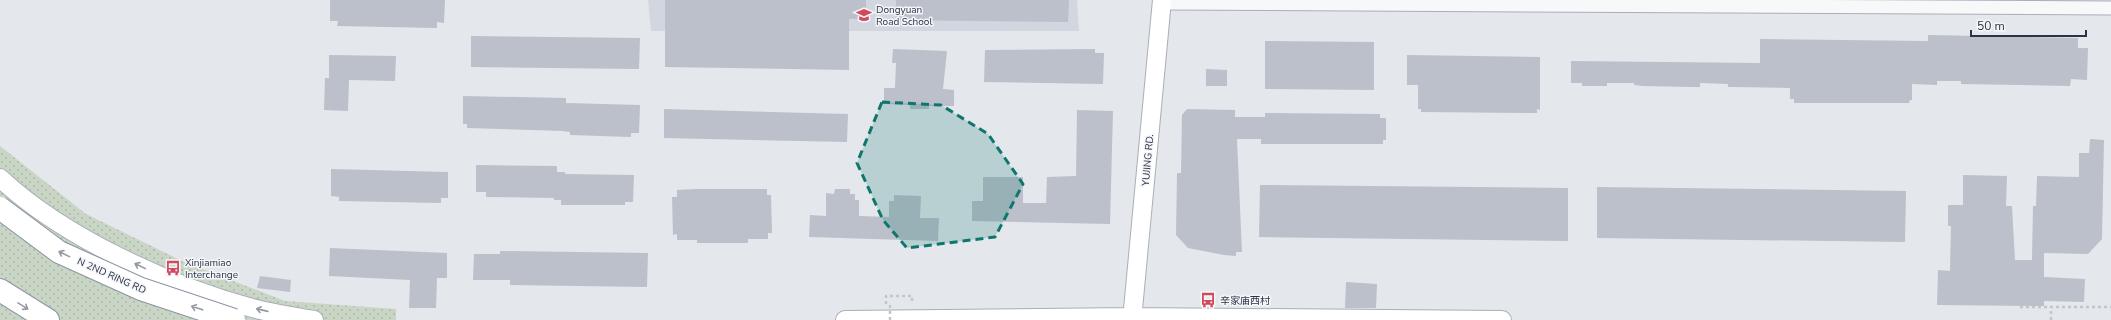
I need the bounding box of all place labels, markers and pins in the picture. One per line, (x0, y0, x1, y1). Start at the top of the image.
place label: Dongyuan Road School (876, 3, 932, 29)
school or university icon: Dongyuan Road School (855, 6, 873, 24)
place label: Xinjiamiao Interchange (185, 256, 238, 282)
bus stop icon: Xinjiamiao Interchange (164, 259, 182, 277)
bus stop icon: 辛家庙西村 (1199, 291, 1217, 309)
place label: 辛家庙西村 (1220, 294, 1270, 308)

